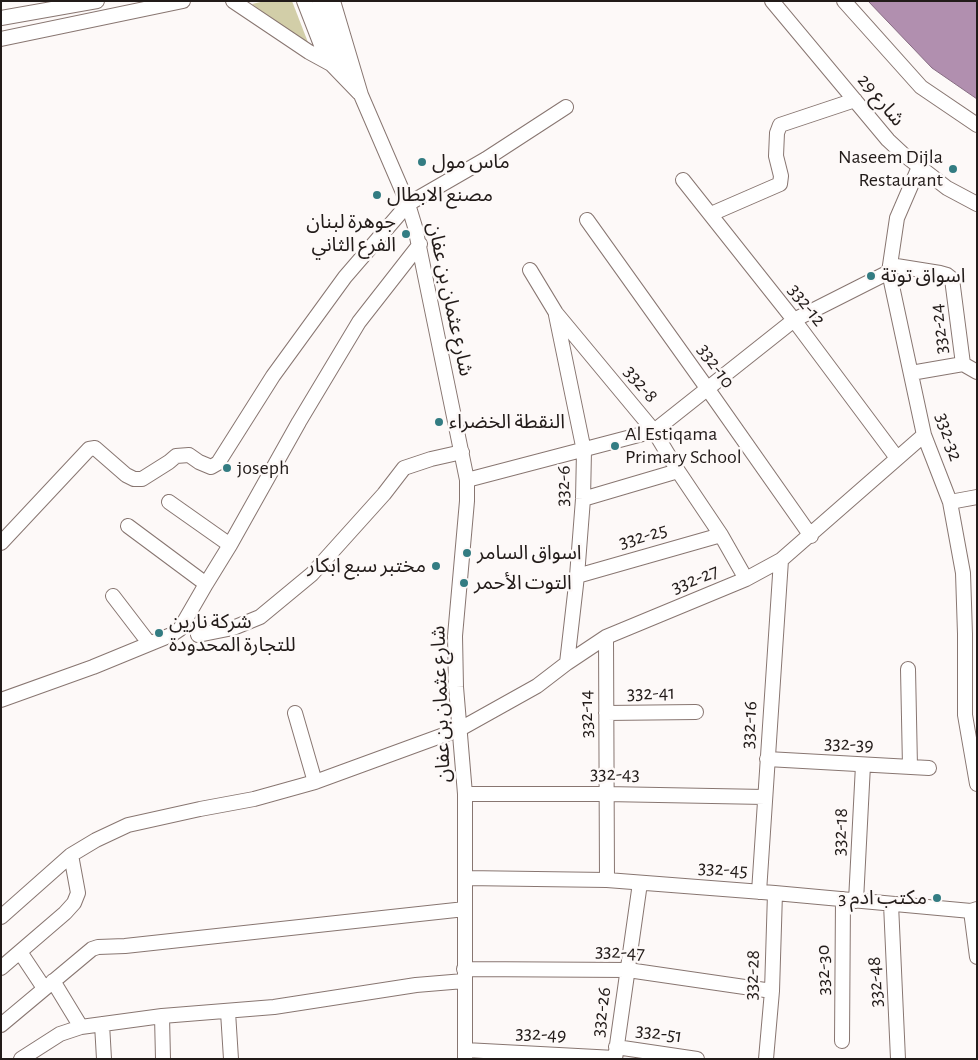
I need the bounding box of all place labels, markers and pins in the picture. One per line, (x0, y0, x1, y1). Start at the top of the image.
place label: Naseem Dijla Restaurant (838, 145, 943, 192)
place label: ماس مول (432, 150, 510, 174)
marker: ماس مول (416, 156, 428, 168)
marker: Naseem Dijla Restaurant (947, 163, 959, 175)
place label: مصنع الابطال (387, 183, 493, 207)
marker: مصنع الابطال (371, 189, 383, 201)
place label: جوهرة لبنان الفرع الثاني (306, 210, 396, 257)
marker: جوهرة لبنان الفرع الثاني (400, 228, 412, 240)
place label: اسواق توتة (881, 264, 966, 288)
marker: اسواق توتة (865, 270, 877, 282)
place label: النقطة الخضراء (449, 410, 565, 434)
marker: النقطة الخضراء (433, 416, 445, 428)
place label: Al Estiqama Primary School (625, 422, 742, 469)
marker: Al Estiqama Primary School (609, 440, 621, 452)
place label: joseph (237, 456, 289, 480)
marker: joseph (221, 462, 233, 474)
place label: اسواق السامر (477, 541, 582, 565)
marker: اسواق السامر (461, 547, 473, 559)
place label: مختبر سبع ابكار (307, 554, 426, 578)
marker: مختبر سبع ابكار (430, 560, 442, 572)
place label: التوت الأحمر (474, 571, 572, 595)
marker: التوت الأحمر (458, 577, 470, 589)
place label: شركة نارين للتجارة المحدودة (169, 610, 296, 657)
marker: شركة نارين للتجارة المحدودة (153, 627, 165, 639)
place label: مكتب ادم 3 (838, 886, 927, 910)
marker: مكتب ادم 3 (931, 892, 943, 904)

